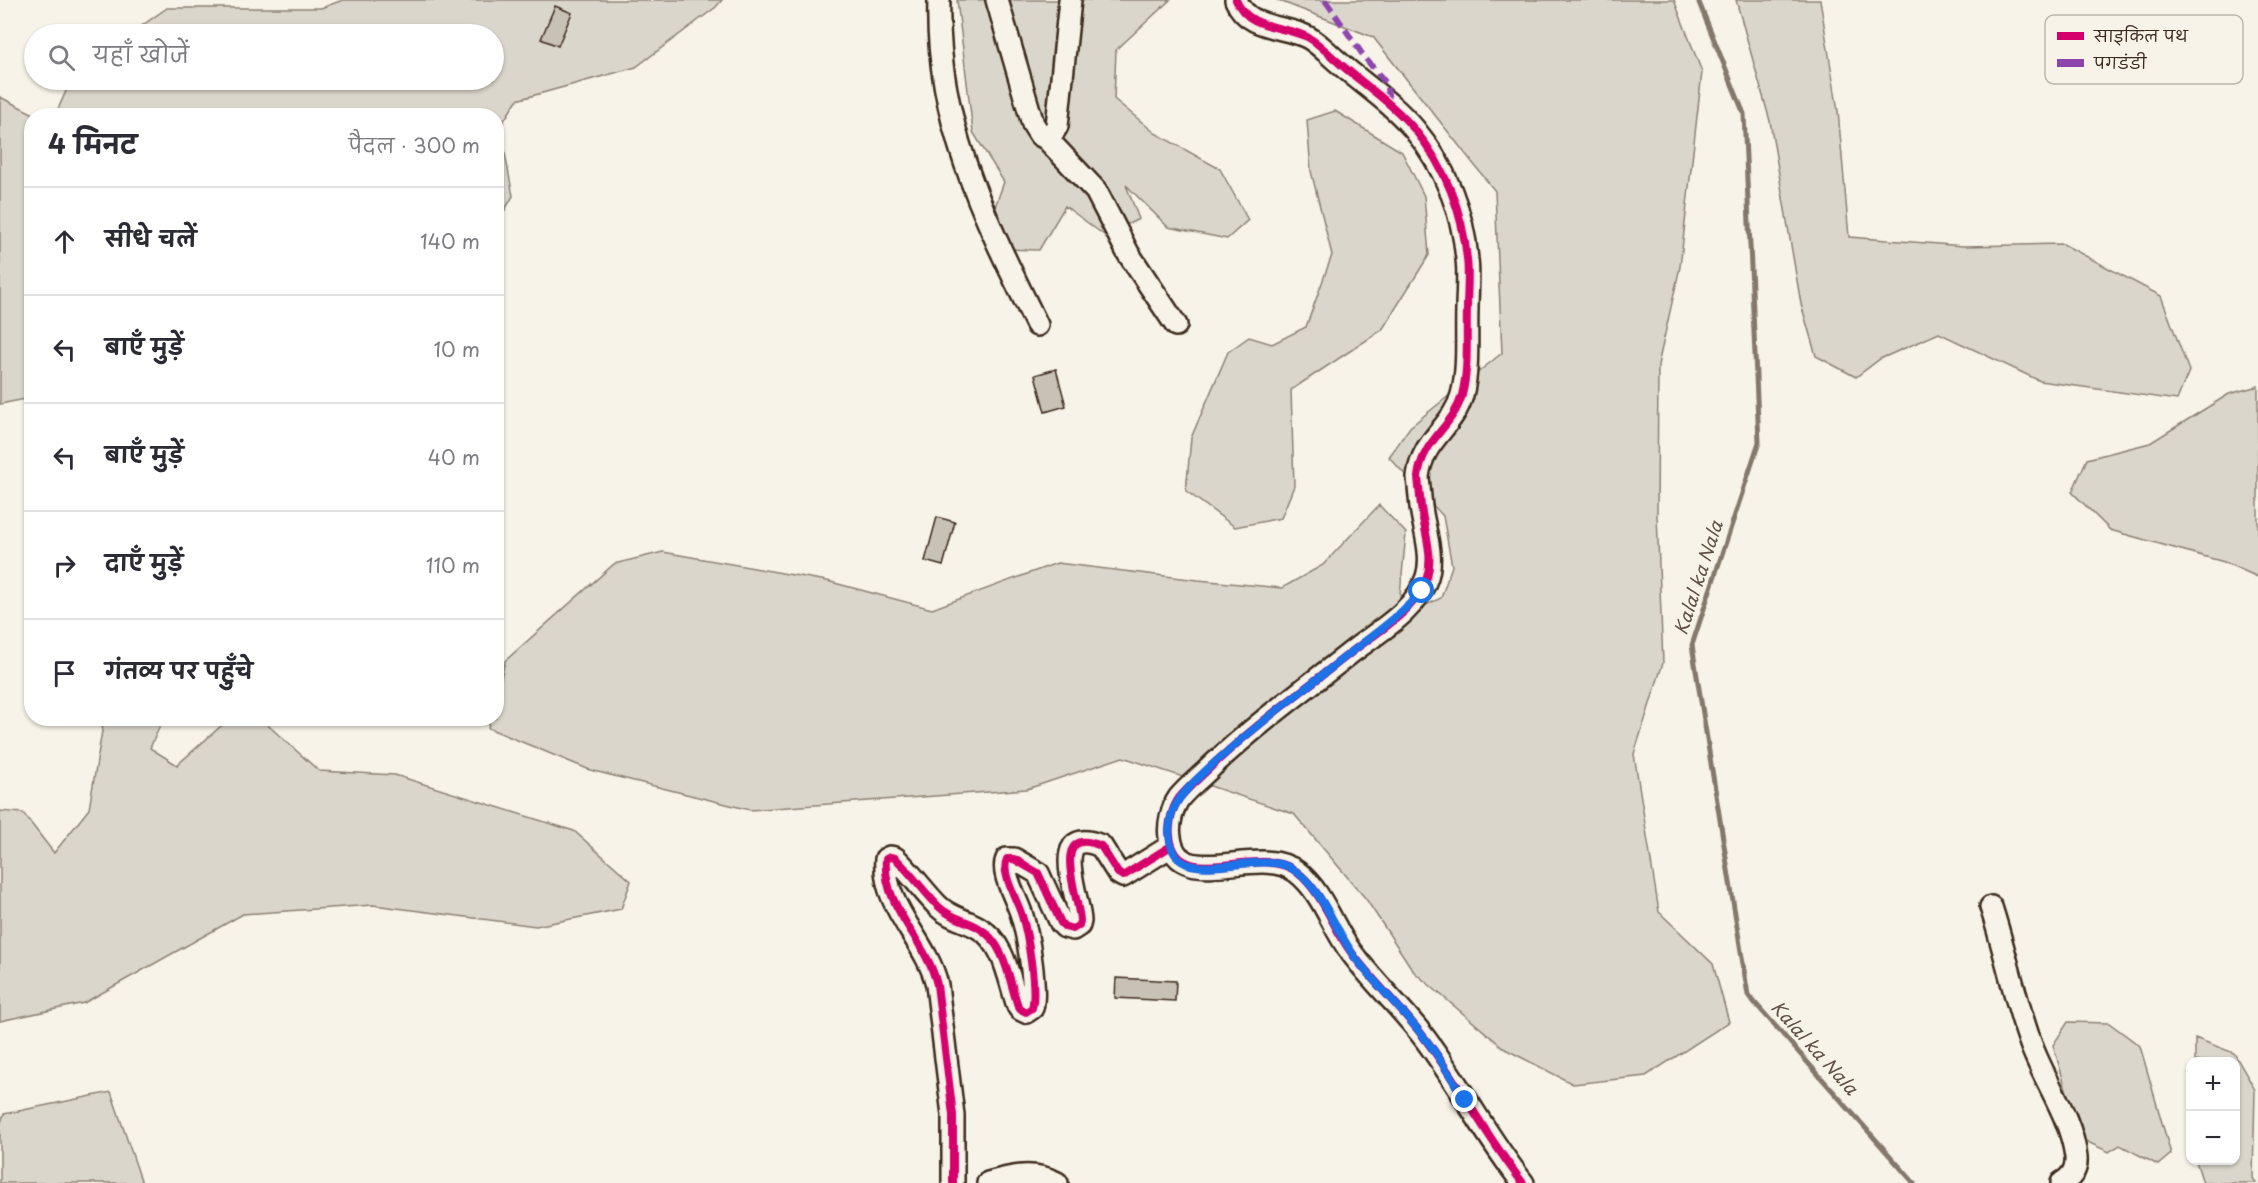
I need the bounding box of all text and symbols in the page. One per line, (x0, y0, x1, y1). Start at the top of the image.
legend (2045, 15, 2243, 84)
text: साइकिल पथ (2093, 23, 2189, 47)
search box (24, 24, 504, 90)
text: यहाँ खोजें (93, 37, 189, 70)
icon: search (45, 41, 78, 74)
text: पगडंडी (2093, 50, 2148, 74)
text: 4 मिनट (48, 124, 137, 163)
text: पैदल · 300 m (348, 130, 480, 160)
text: सीधे चलें (105, 221, 197, 254)
icon: ahead (48, 225, 81, 258)
text: 140 m (420, 226, 480, 256)
text: बाएँ मुड़ें (105, 329, 184, 362)
icon: left (48, 333, 81, 366)
text: 10 m (433, 334, 480, 364)
text: बाएँ मुड़ें (105, 437, 184, 470)
icon: left (48, 441, 81, 474)
text: 40 m (428, 442, 480, 472)
water label: Kalal ka Nala (1666, 516, 1729, 638)
text: दाएँ मुड़ें (105, 545, 183, 578)
icon: right (48, 549, 81, 582)
text: 110 m (426, 550, 480, 580)
route start (1408, 577, 1434, 603)
text: गंतव्य पर पहुँचे (105, 653, 253, 686)
icon: arrive (48, 657, 81, 690)
water label: Kalal ka Nala (1765, 994, 1865, 1101)
map controls (2186, 1057, 2240, 1165)
button: + (2186, 1057, 2240, 1111)
route end (1451, 1086, 1477, 1112)
button: − (2186, 1111, 2240, 1165)

